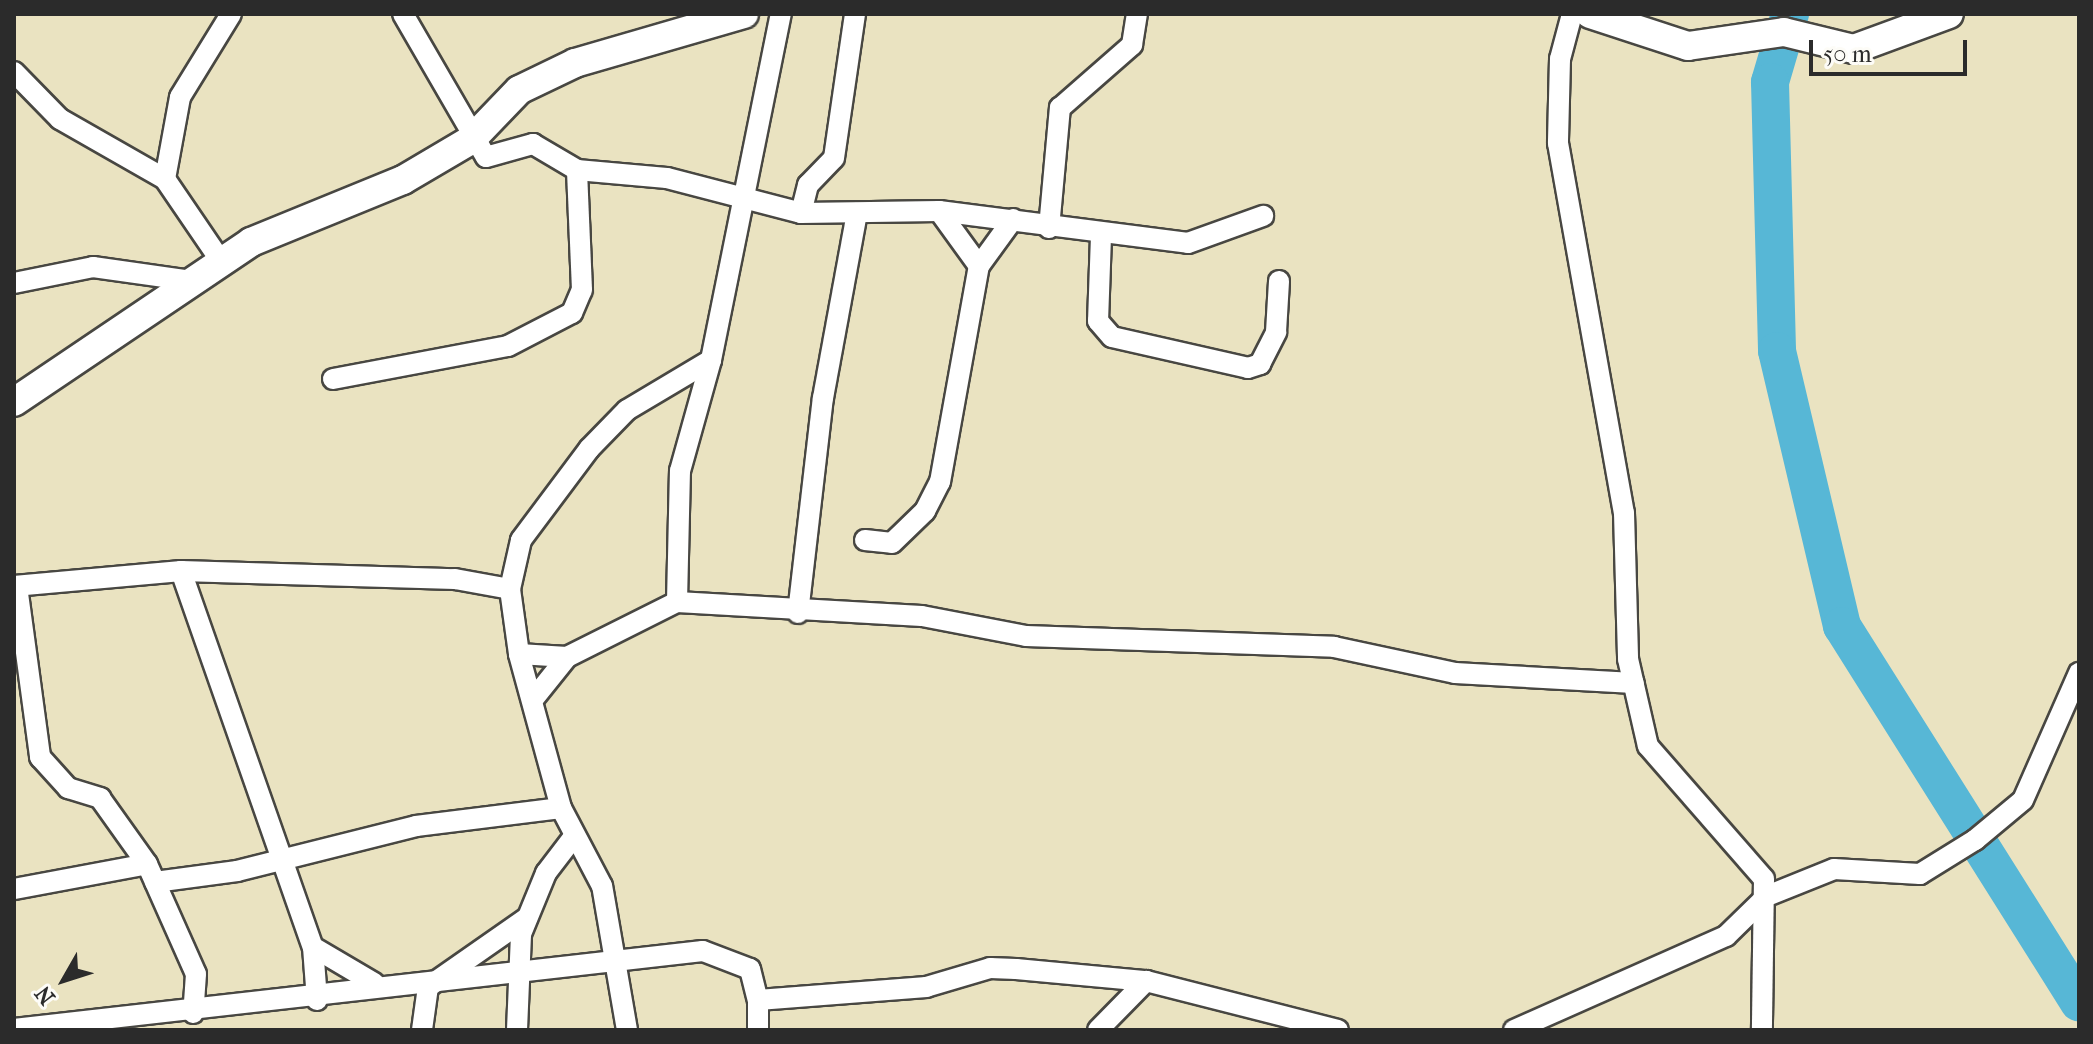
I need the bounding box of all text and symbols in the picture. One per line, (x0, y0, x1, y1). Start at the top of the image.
scale bar (1813, 24, 1971, 74)
text: 50 m (1823, 40, 1872, 68)
north arrow (24, 940, 104, 1020)
text: N (30, 980, 61, 1010)

